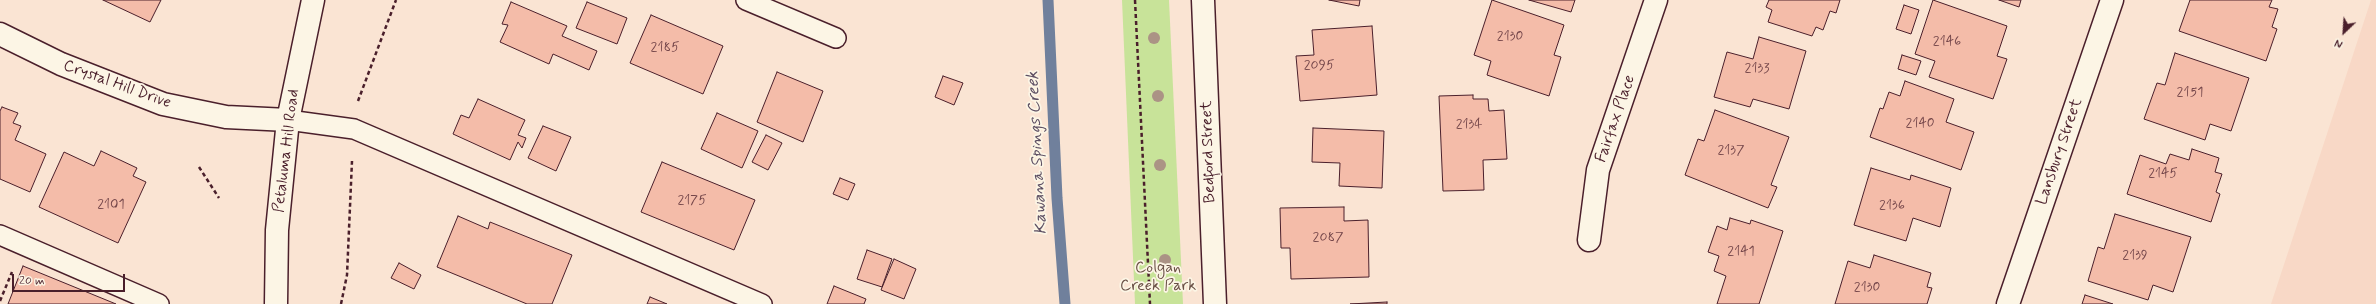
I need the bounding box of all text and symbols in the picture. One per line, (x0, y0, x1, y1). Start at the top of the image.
north arrow (2324, 12, 2364, 52)
house number: 2130 (1497, 29, 1523, 45)
house number: 2146 (1933, 34, 1961, 50)
text: N (2333, 35, 2345, 51)
house number: 2185 (651, 40, 679, 56)
street label: Crystal Hill Drive (60, 57, 174, 113)
house number: 2095 (1304, 58, 1334, 74)
house number: 2133 (1745, 61, 1769, 77)
water label: Kawana Spings Creek (1024, 71, 1052, 235)
street label: Fairfax Place (1592, 73, 1640, 165)
house number: 2151 (2177, 85, 2203, 101)
street label: Petaluma Hill Road (270, 88, 304, 214)
street label: Lansbury Street (2033, 96, 2087, 208)
street label: Bedford Street (1198, 100, 1220, 204)
house number: 2140 (1906, 116, 1934, 132)
house number: 2134 (1456, 117, 1482, 133)
house number: 2137 (1717, 143, 1745, 159)
house number: 2145 (2148, 166, 2178, 182)
house number: 2175 (677, 193, 707, 209)
house number: 2101 (97, 197, 125, 213)
house number: 2136 (1879, 198, 1905, 214)
house number: 2087 (1313, 230, 1343, 246)
house number: 2141 (1727, 244, 1755, 260)
house number: 2139 (2122, 248, 2148, 264)
park label: Colgan Creek Park (1120, 259, 1196, 297)
scale bar (14, 266, 127, 292)
text: 20 m (19, 273, 45, 289)
house number: 2130 (1854, 280, 1880, 296)

